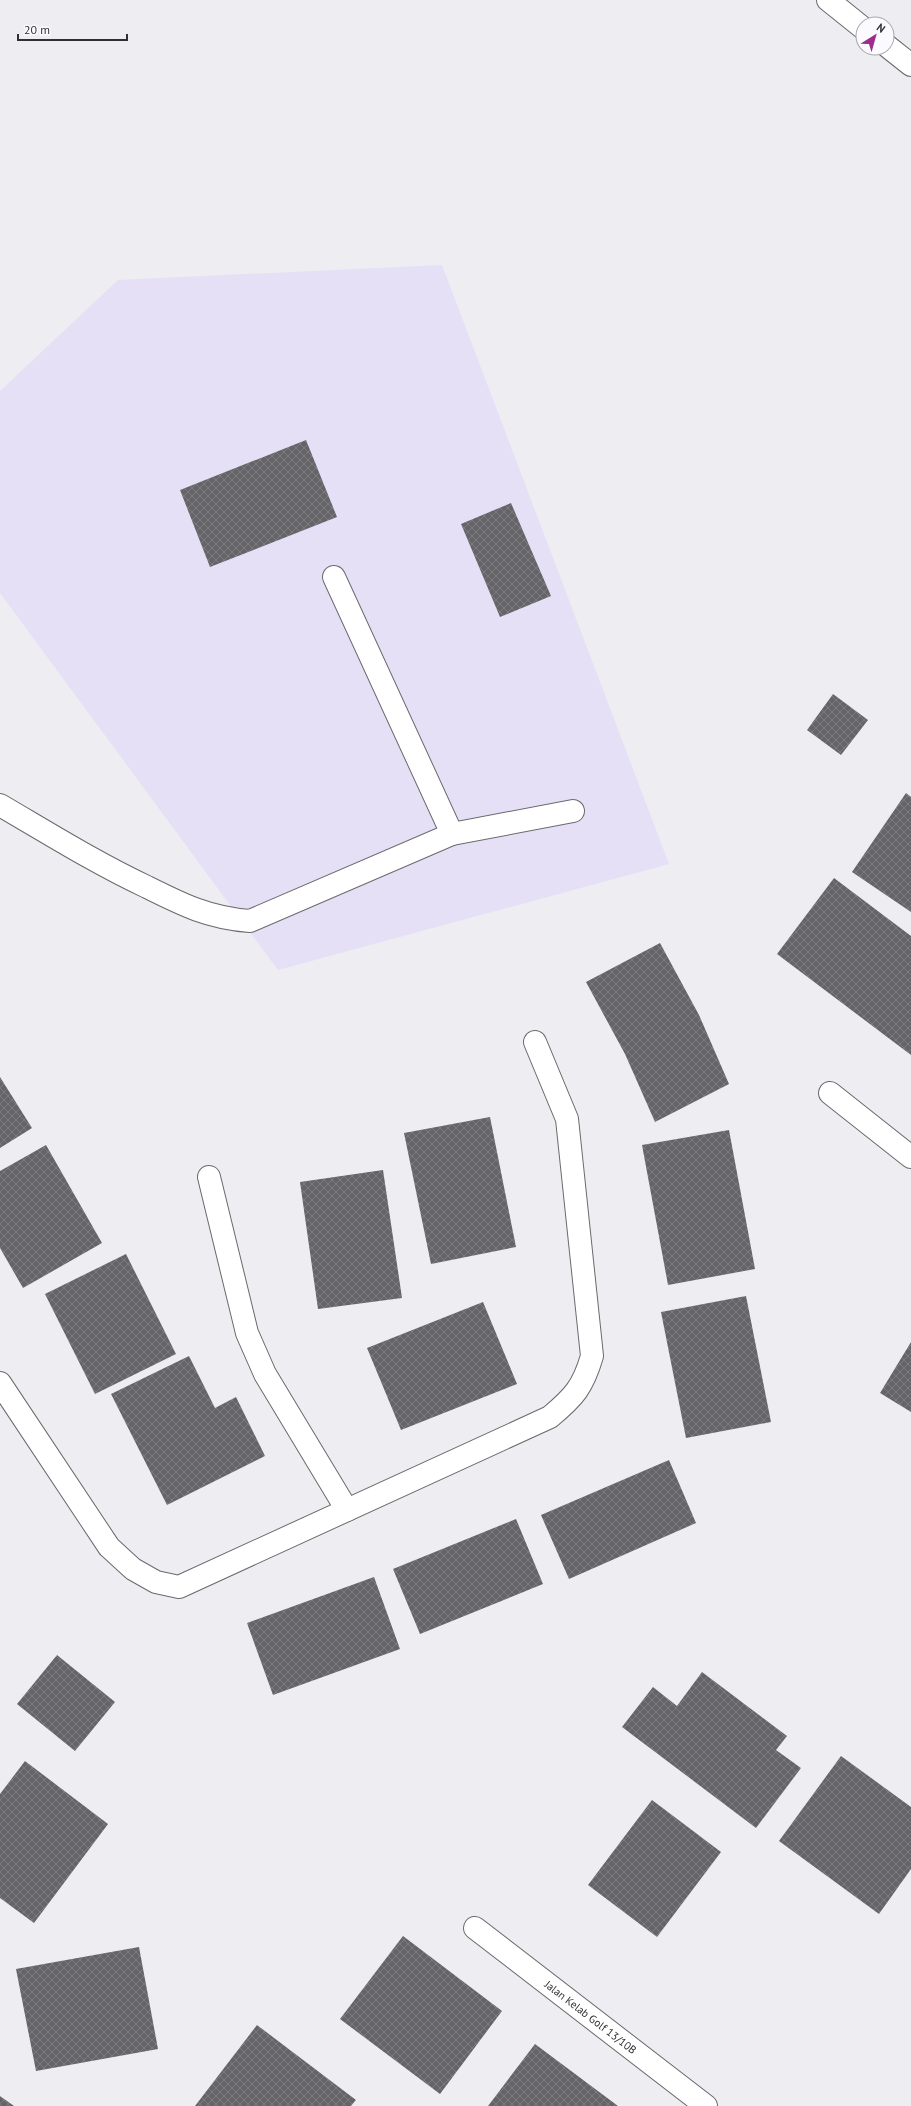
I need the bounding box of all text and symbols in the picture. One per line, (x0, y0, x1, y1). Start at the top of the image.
scale bar (18, 16, 127, 42)
north arrow (855, 16, 895, 56)
text: N (874, 20, 888, 36)
text: 20 m (24, 22, 50, 37)
street label: Jalan Kelab Golf 13/10B (541, 1977, 639, 2057)

